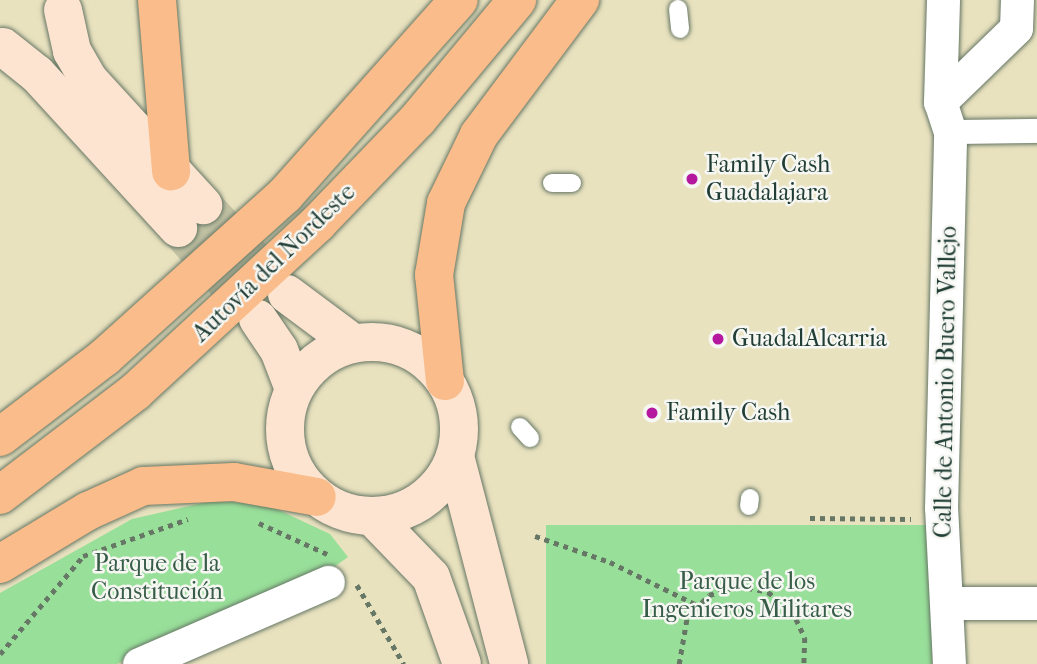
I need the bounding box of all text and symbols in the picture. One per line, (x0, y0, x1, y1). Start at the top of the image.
place label: Family Cash Guadalajara (706, 151, 830, 207)
marker: Family Cash Guadalajara (684, 171, 700, 187)
street label: Autovía del Nordeste (187, 178, 361, 348)
street label: Calle de Antonio Buero Vallejo (929, 226, 963, 538)
place label: GuadalAlcarria (732, 325, 887, 353)
marker: GuadalAlcarria (710, 331, 726, 347)
place label: Family Cash (666, 399, 790, 427)
marker: Family Cash (644, 405, 660, 421)
park label: Parque de la Constitución (91, 550, 223, 606)
park label: Parque de los Ingenieros Militares (642, 568, 852, 624)

